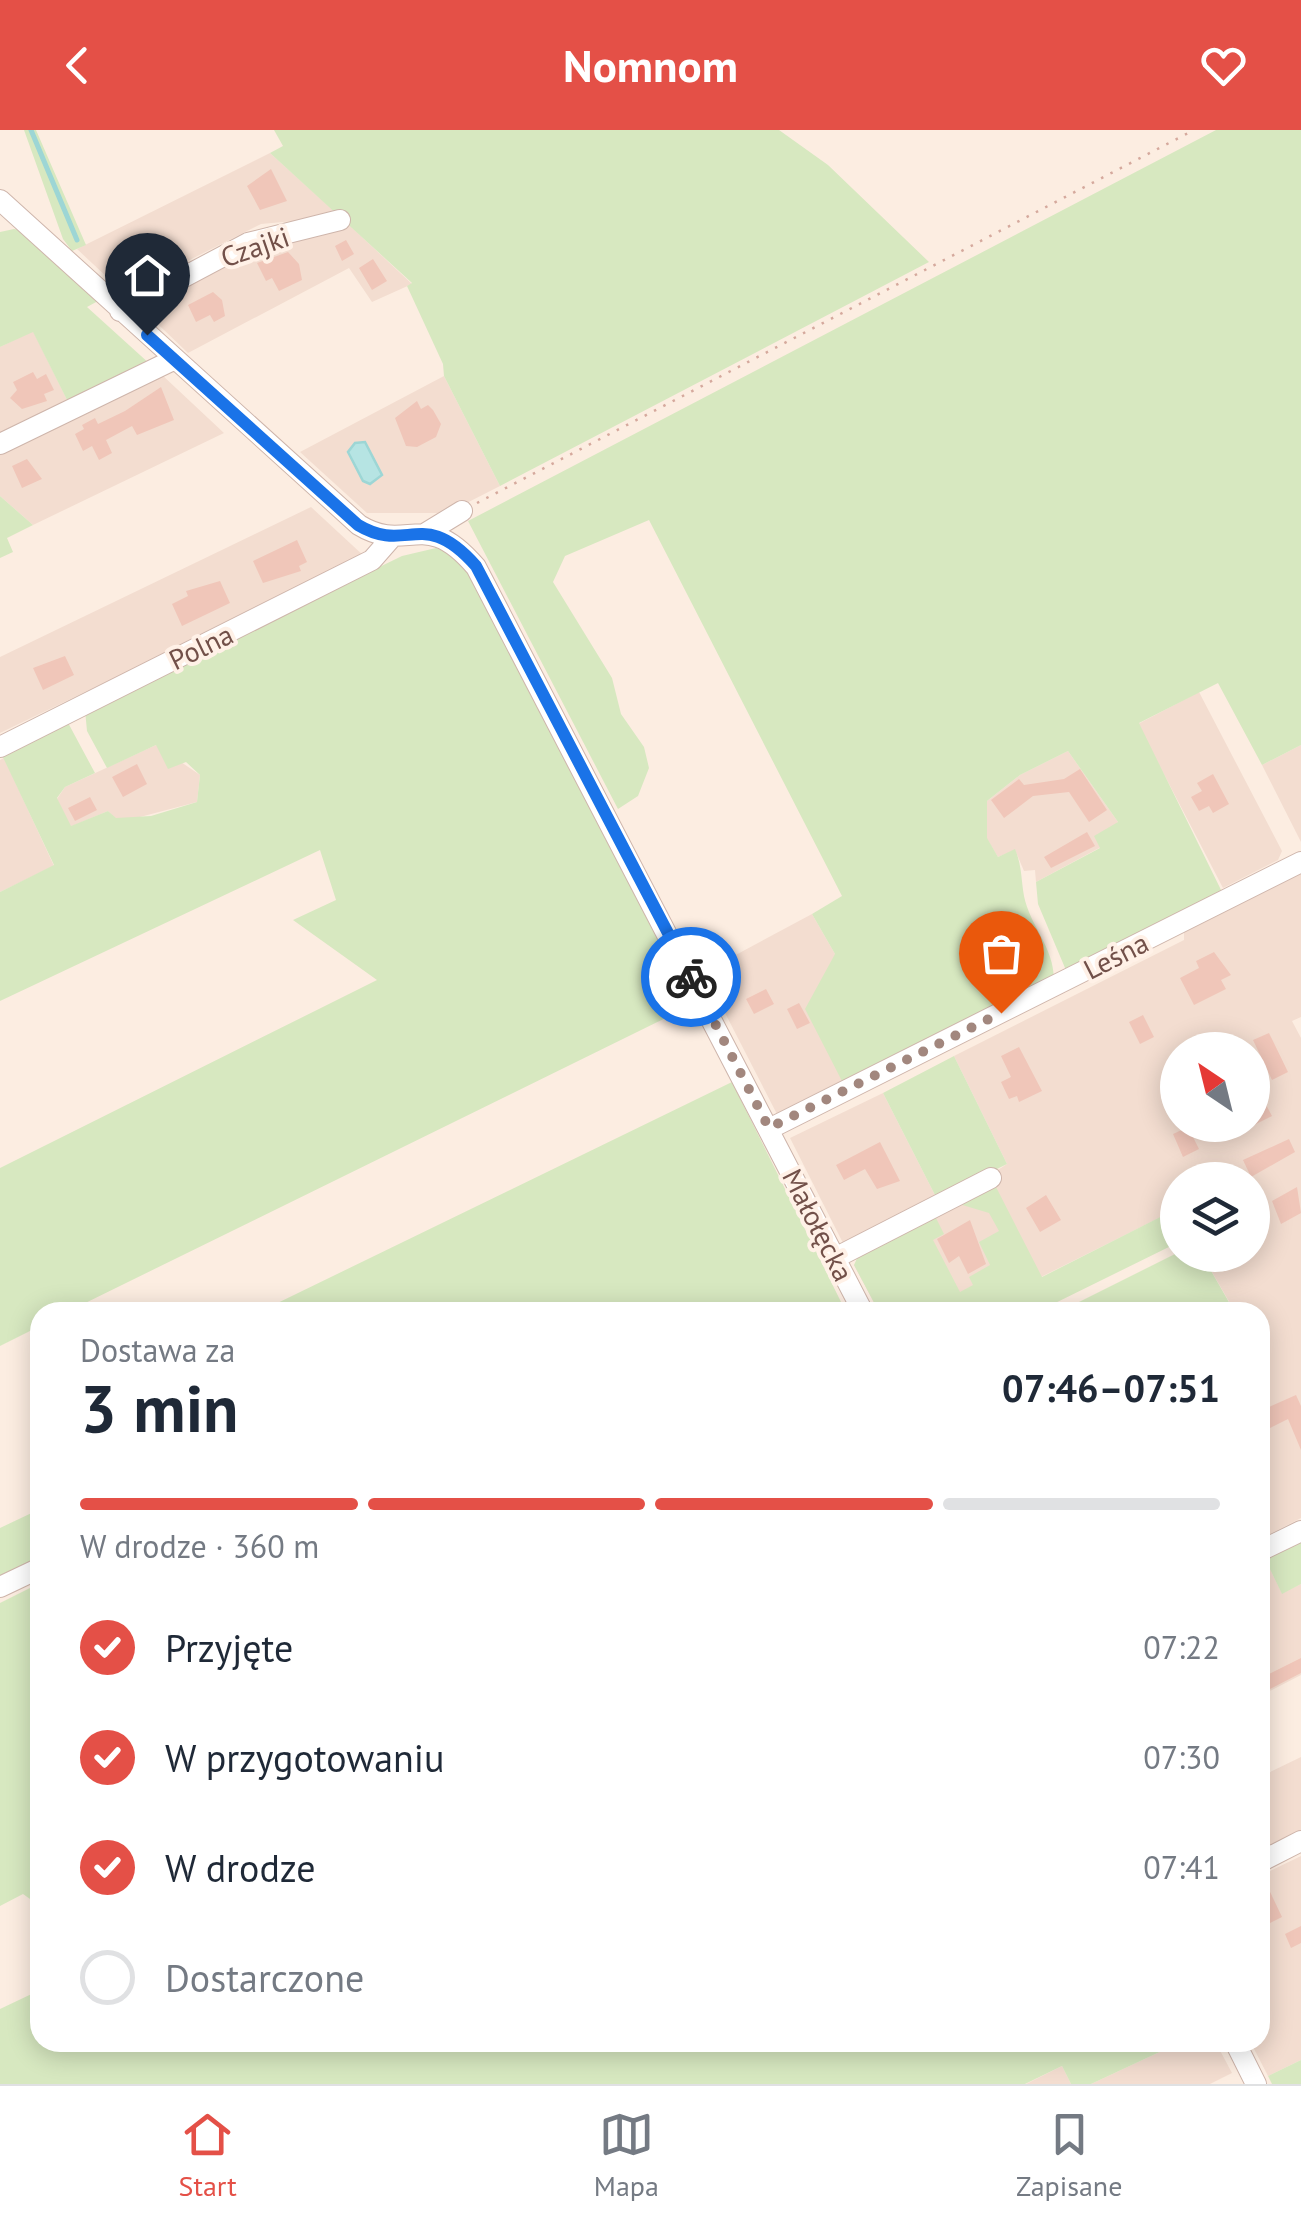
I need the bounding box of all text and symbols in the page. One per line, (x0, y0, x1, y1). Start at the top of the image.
text: Nomnom (563, 36, 738, 94)
icon: back (50, 38, 105, 93)
icon: heart (1196, 38, 1251, 93)
street label: Czajki (216, 218, 294, 275)
pin (105, 233, 190, 336)
icon: home (120, 248, 175, 303)
street label: Polna (163, 615, 239, 678)
pin (959, 911, 1044, 1014)
street label: Leśna (1077, 924, 1154, 987)
icon: bag (974, 926, 1029, 981)
courier (641, 927, 741, 1027)
icon: bike (664, 950, 719, 1005)
north arrow (1160, 1032, 1270, 1142)
map controls (1160, 1032, 1270, 1272)
street label: Małołęcka (774, 1162, 862, 1287)
button: layers (1160, 1162, 1270, 1272)
text: Dostawa za (80, 1329, 235, 1371)
text: 07:46–07:51 (1002, 1363, 1220, 1412)
text: 3 min (80, 1366, 239, 1450)
text: W drodze · 360 m (80, 1525, 319, 1567)
icon: check (80, 1620, 135, 1675)
text: Przyjęte (165, 1623, 293, 1672)
text: 07:22 (1143, 1626, 1220, 1668)
icon: check (80, 1730, 135, 1785)
text: W przygotowaniu (165, 1733, 444, 1782)
text: 07:30 (1143, 1736, 1220, 1778)
icon: check (80, 1840, 135, 1895)
text: W drodze (165, 1843, 316, 1892)
text: 07:41 (1143, 1846, 1220, 1888)
text: Dostarczone (165, 1953, 364, 2002)
tab: Start (179, 2107, 237, 2204)
tab: Mapa (594, 2107, 659, 2204)
tab: Zapisane (1016, 2107, 1122, 2204)

